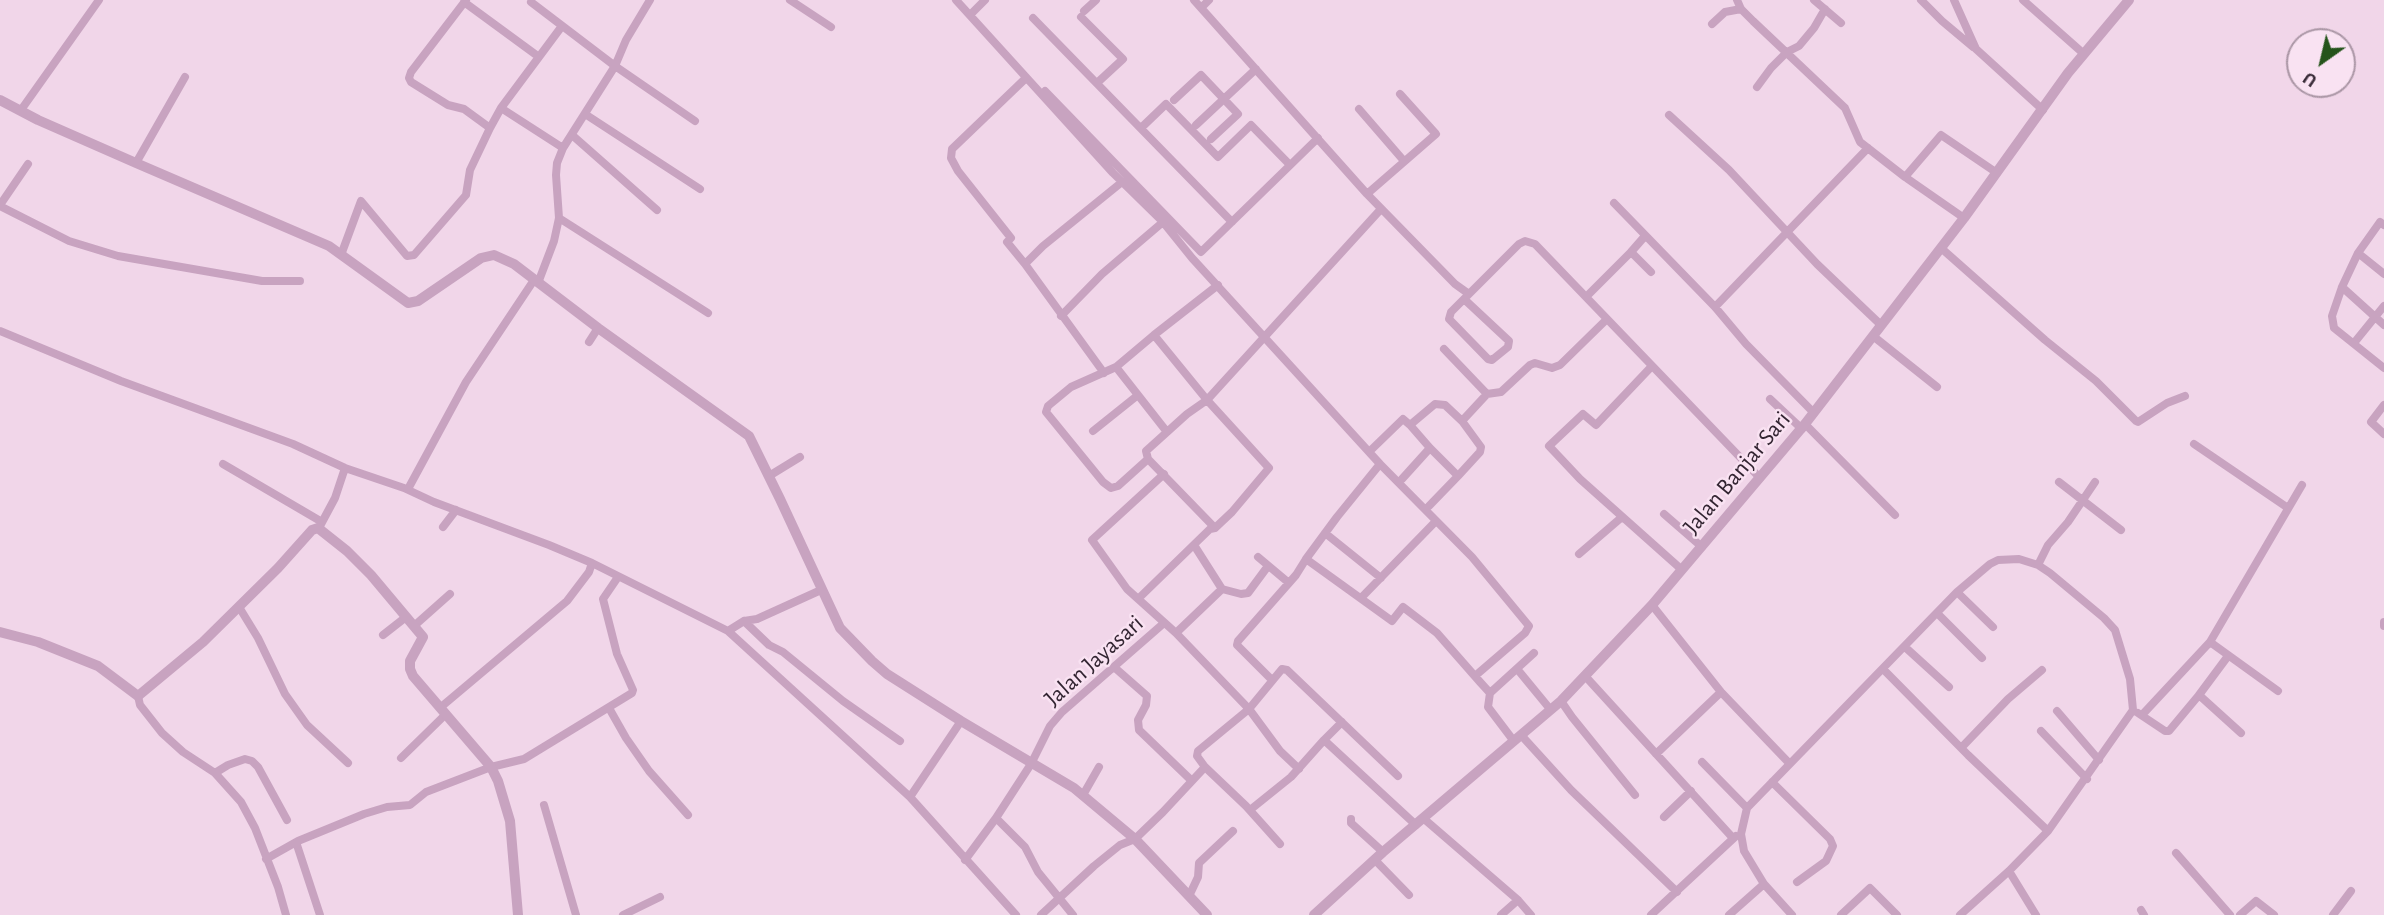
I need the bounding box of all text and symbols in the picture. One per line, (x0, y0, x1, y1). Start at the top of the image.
north arrow (2286, 28, 2356, 98)
text: U (2300, 68, 2320, 90)
street label: Jalan Banjar Sari (1677, 406, 1797, 540)
street label: Jalan Jayasari (1039, 609, 1149, 713)

